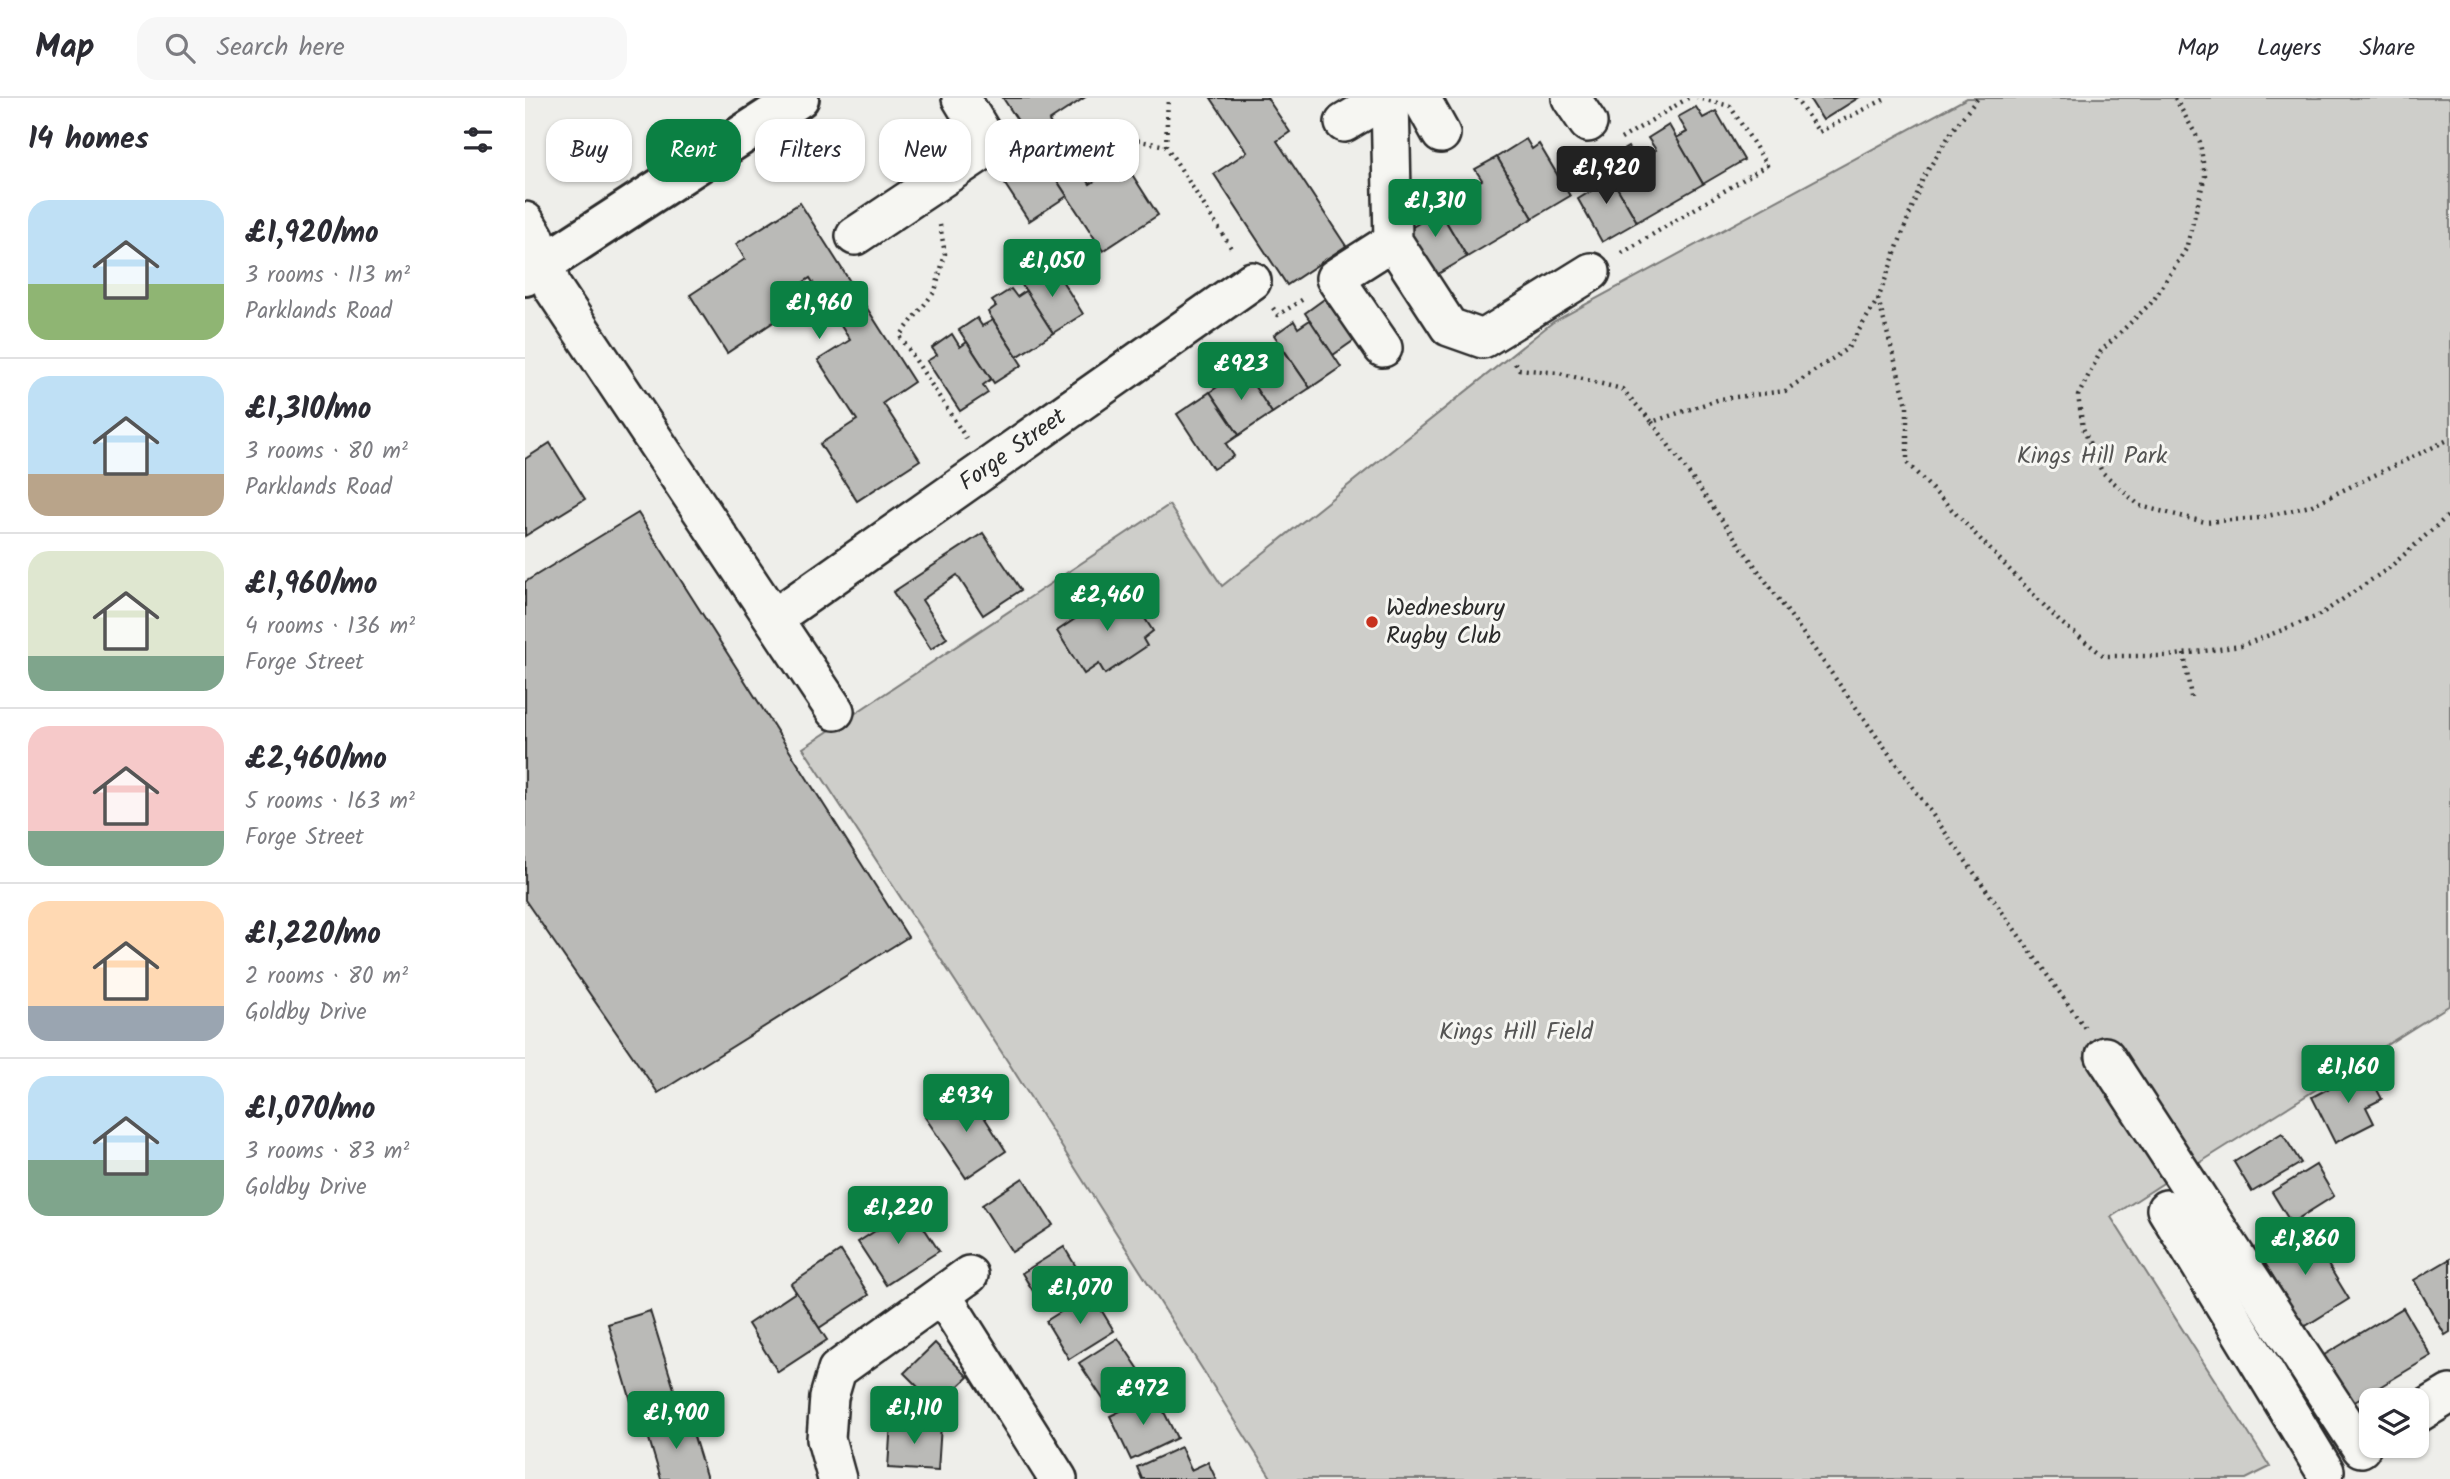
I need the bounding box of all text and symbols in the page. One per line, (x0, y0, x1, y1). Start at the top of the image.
search box (137, 17, 627, 80)
text: Map (35, 22, 95, 75)
text: Search here (217, 27, 345, 69)
icon: search (161, 29, 199, 67)
text: Map (2177, 29, 2219, 68)
text: Layers (2257, 29, 2321, 68)
text: Share (2359, 29, 2415, 68)
text: 14 homes (28, 116, 149, 164)
chip: Buy (546, 119, 632, 182)
chip: Rent (646, 119, 741, 182)
chip: Filters (755, 119, 865, 182)
chip: New (879, 119, 971, 182)
chip: Apartment (985, 119, 1139, 182)
icon: filters (459, 121, 497, 159)
pin: £1,920 (1549, 146, 1663, 206)
text: £1,920 (1573, 151, 1639, 187)
pin: £1,310 (1378, 180, 1492, 239)
text: £1,310 (1404, 184, 1466, 220)
text: £1,920/mo (245, 210, 379, 258)
icon: home (84, 228, 168, 312)
pin: £1,050 (995, 240, 1109, 299)
text: £1,050 (1019, 244, 1085, 280)
text: 3 rooms · 113 m² (245, 258, 410, 294)
pin: £1,960 (762, 282, 876, 341)
text: £1,960 (786, 286, 852, 322)
text: Parklands Road (245, 294, 392, 330)
pin: £923 (1200, 342, 1282, 402)
text: £923 (1214, 347, 1268, 383)
text: £1,310/mo (245, 386, 371, 434)
street label: Forge Street (951, 398, 1075, 501)
icon: home (84, 404, 168, 488)
text: 3 rooms · 80 m² (245, 434, 408, 470)
park label: Kings Hill Park (2017, 437, 2168, 476)
text: Parklands Road (245, 470, 392, 506)
text: £1,960/mo (245, 561, 377, 609)
pin: £2,460 (1050, 574, 1164, 633)
text: £2,460 (1070, 578, 1144, 614)
icon: home (84, 579, 168, 663)
place label: Wednesbury Rugby Club (1386, 589, 1505, 656)
text: 4 rooms · 136 m² (245, 609, 415, 645)
marker: Wednesbury Rugby Club (1364, 614, 1380, 630)
text: Forge Street (245, 645, 364, 681)
text: £2,460/mo (245, 736, 387, 784)
icon: home (84, 754, 168, 838)
text: 5 rooms · 163 m² (245, 784, 415, 820)
text: Forge Street (245, 820, 364, 856)
text: £1,220/mo (245, 911, 381, 959)
icon: home (84, 929, 168, 1013)
text: 2 rooms · 80 m² (245, 959, 408, 995)
text: Goldby Drive (245, 995, 367, 1031)
park label: Kings Hill Field (1439, 1013, 1594, 1052)
pin: £1,160 (2291, 1046, 2405, 1105)
text: £1,160 (2317, 1050, 2379, 1086)
pin: £934 (925, 1074, 1007, 1134)
text: £934 (939, 1079, 993, 1115)
text: £1,070/mo (245, 1086, 376, 1134)
icon: home (84, 1104, 168, 1188)
text: 3 rooms · 83 m² (245, 1134, 409, 1170)
text: Goldby Drive (245, 1170, 367, 1206)
pin: £1,220 (841, 1186, 955, 1246)
text: £1,220 (864, 1191, 932, 1227)
pin: £1,860 (2248, 1218, 2362, 1277)
text: £1,860 (2271, 1222, 2339, 1258)
pin: £1,070 (1023, 1266, 1137, 1326)
text: £1,070 (1048, 1271, 1112, 1307)
pin: £972 (1102, 1368, 1184, 1427)
text: £972 (1117, 1372, 1169, 1408)
pin: £1,110 (857, 1386, 971, 1446)
map controls (2359, 1388, 2429, 1458)
button: layers (2359, 1388, 2429, 1458)
text: £1,110 (886, 1391, 942, 1427)
pin: £1,900 (619, 1392, 733, 1451)
text: £1,900 (643, 1396, 709, 1432)

